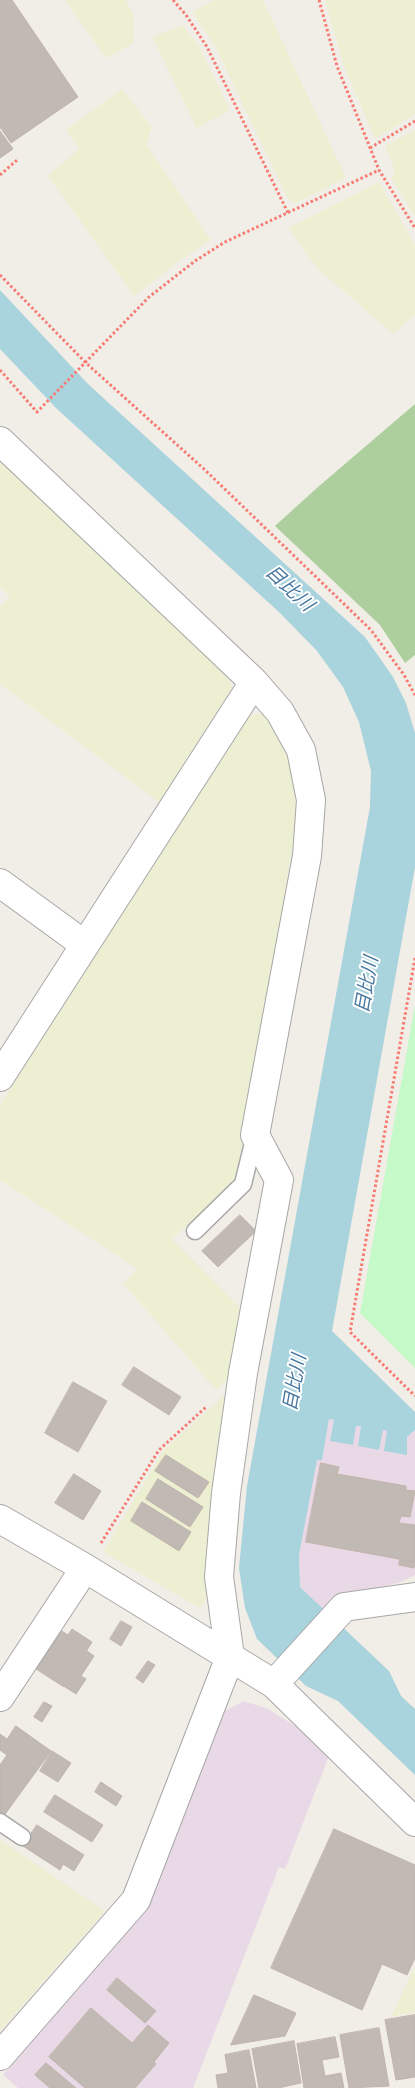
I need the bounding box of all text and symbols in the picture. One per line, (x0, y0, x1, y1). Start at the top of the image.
water label: 目比川 (259, 562, 317, 618)
water label: 目比川 (353, 955, 385, 1015)
water label: 目比川 (281, 1353, 313, 1413)

